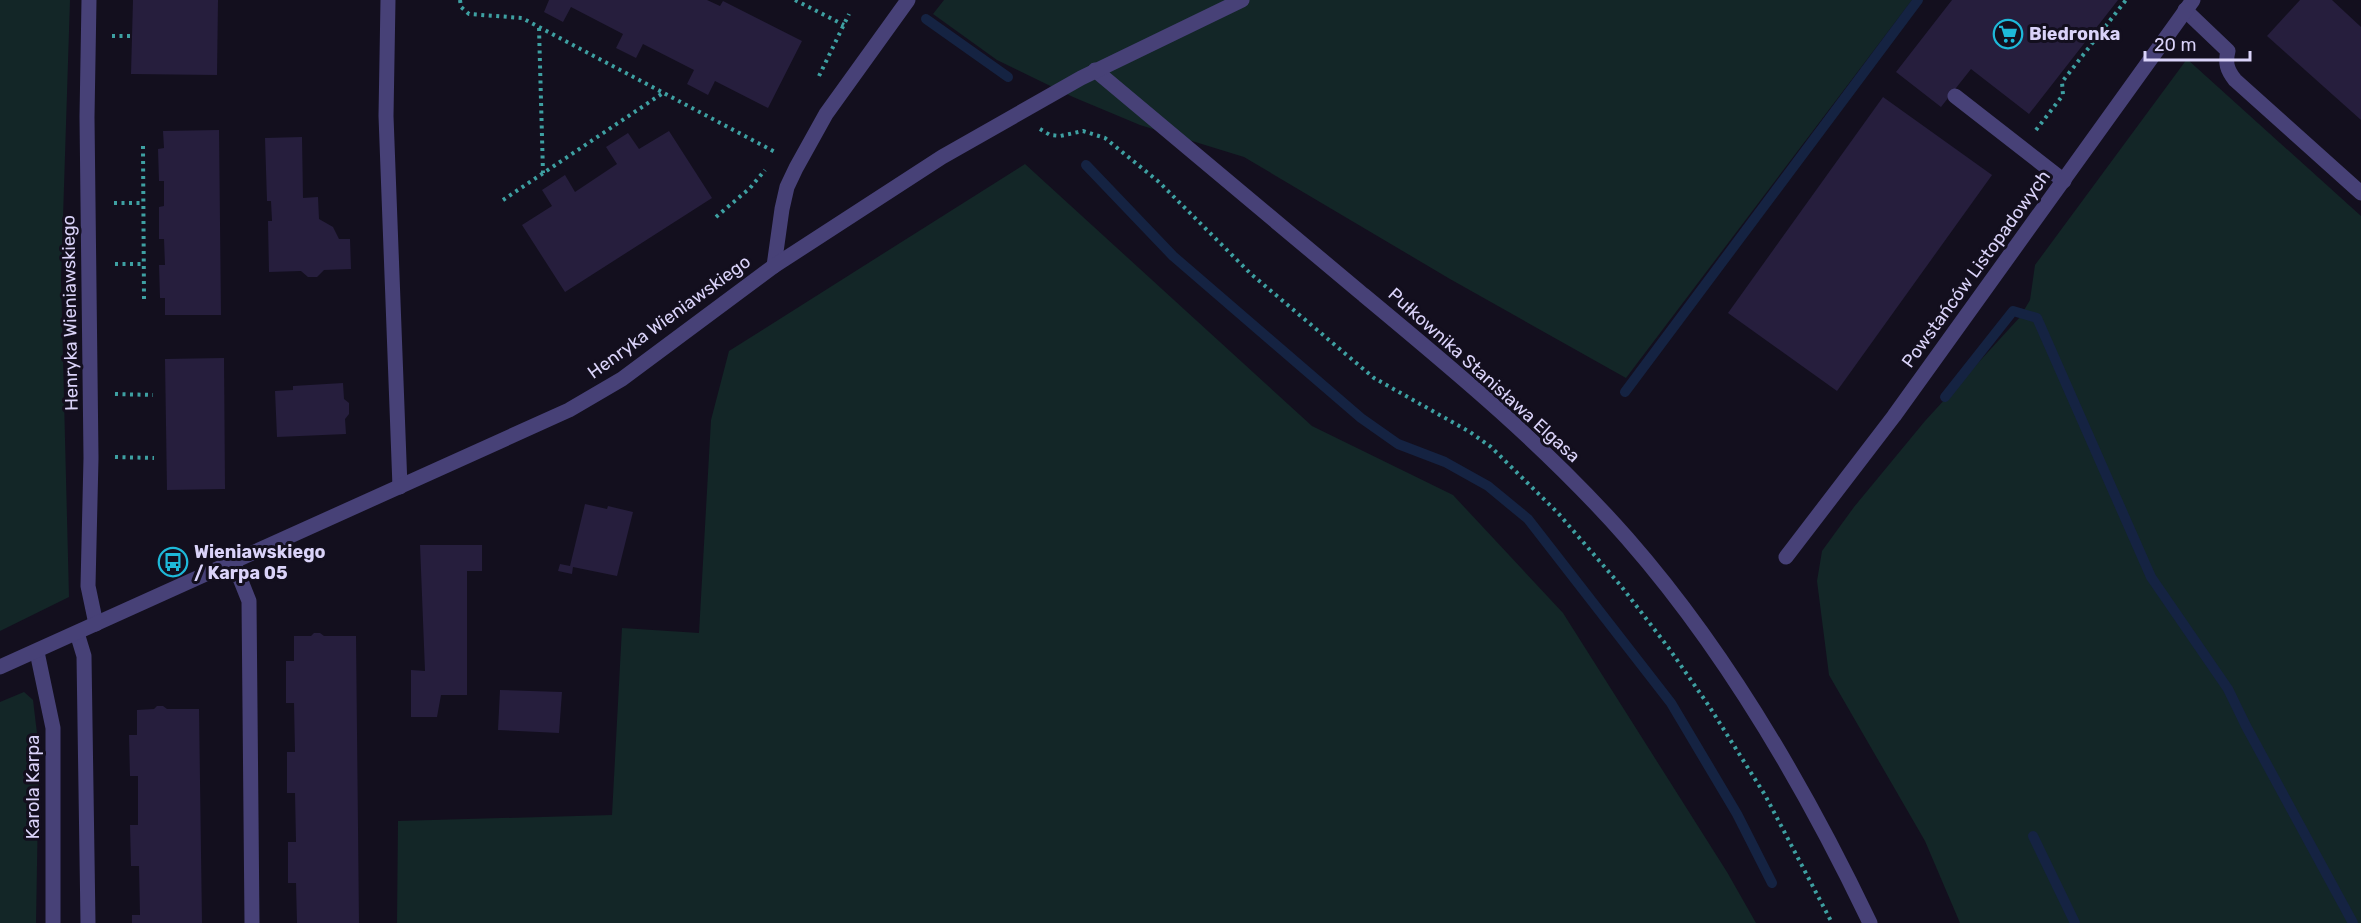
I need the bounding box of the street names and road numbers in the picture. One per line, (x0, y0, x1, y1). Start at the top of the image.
street label: Powstańców Listopadowych (1897, 166, 2055, 372)
street label: Henryka Wieniawskiego (57, 215, 83, 411)
street label: Henryka Wieniawskiego (583, 251, 755, 383)
street label: Pułkownika Stanisława Elgasa (1384, 283, 1584, 467)
street label: Karola Karpa (22, 735, 44, 839)

